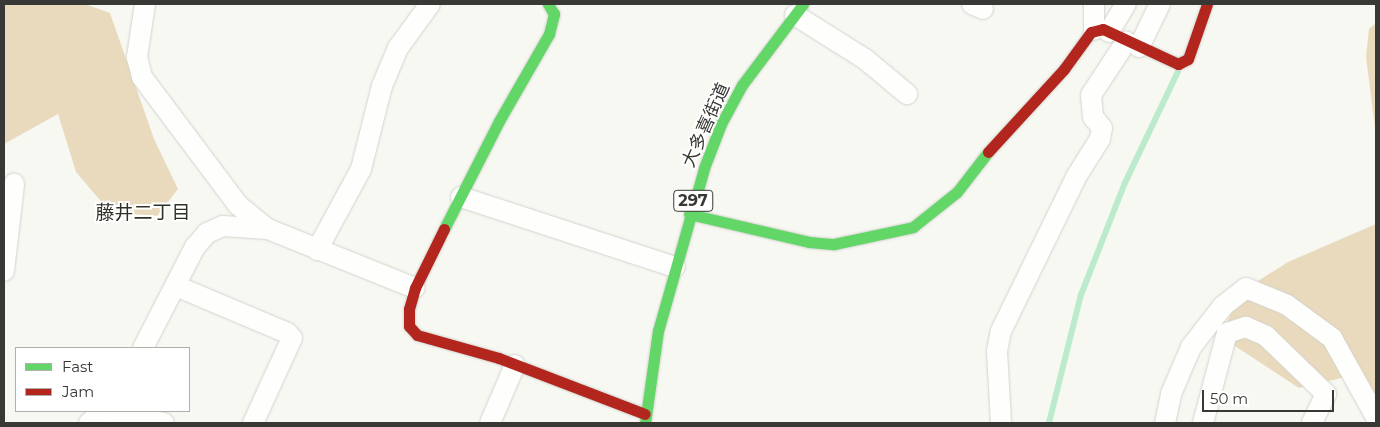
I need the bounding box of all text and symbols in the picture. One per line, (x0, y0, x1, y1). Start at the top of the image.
street label: 大多喜街道 (678, 79, 734, 171)
road number: 297 (673, 188, 713, 215)
district label: 藤井二丁目 (96, 202, 190, 224)
legend (15, 347, 190, 412)
text: Fast (62, 357, 93, 376)
scale bar (1205, 380, 1338, 412)
text: Jam (62, 382, 94, 401)
text: 50 m (1210, 389, 1248, 408)

